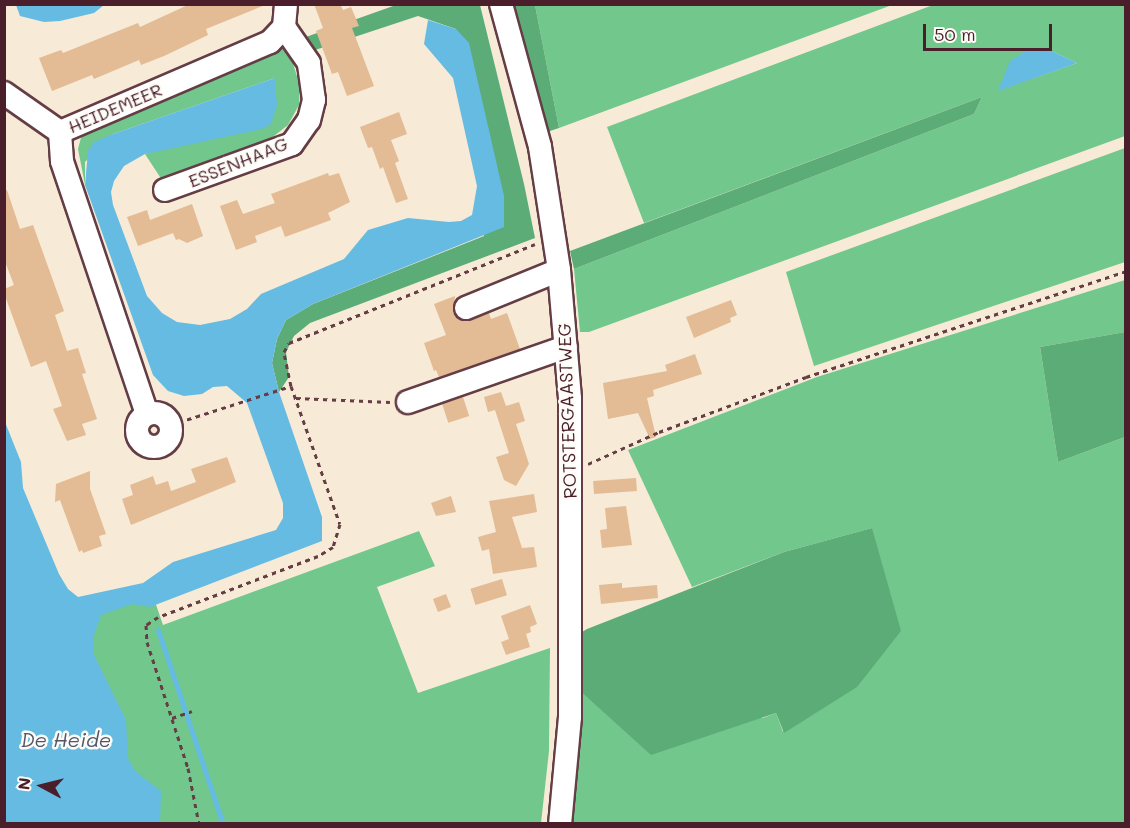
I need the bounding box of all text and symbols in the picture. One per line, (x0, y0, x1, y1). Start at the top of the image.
scale bar (926, 12, 1055, 50)
text: 50 m (934, 22, 976, 46)
street label: HEIDEMEER (65, 78, 165, 138)
street label: ESSENHAAG (185, 132, 291, 192)
street label: ROTSTERGAASTWEG (553, 323, 581, 499)
water label: De Heide (21, 727, 111, 751)
north arrow (12, 756, 72, 816)
text: N (12, 776, 35, 791)

